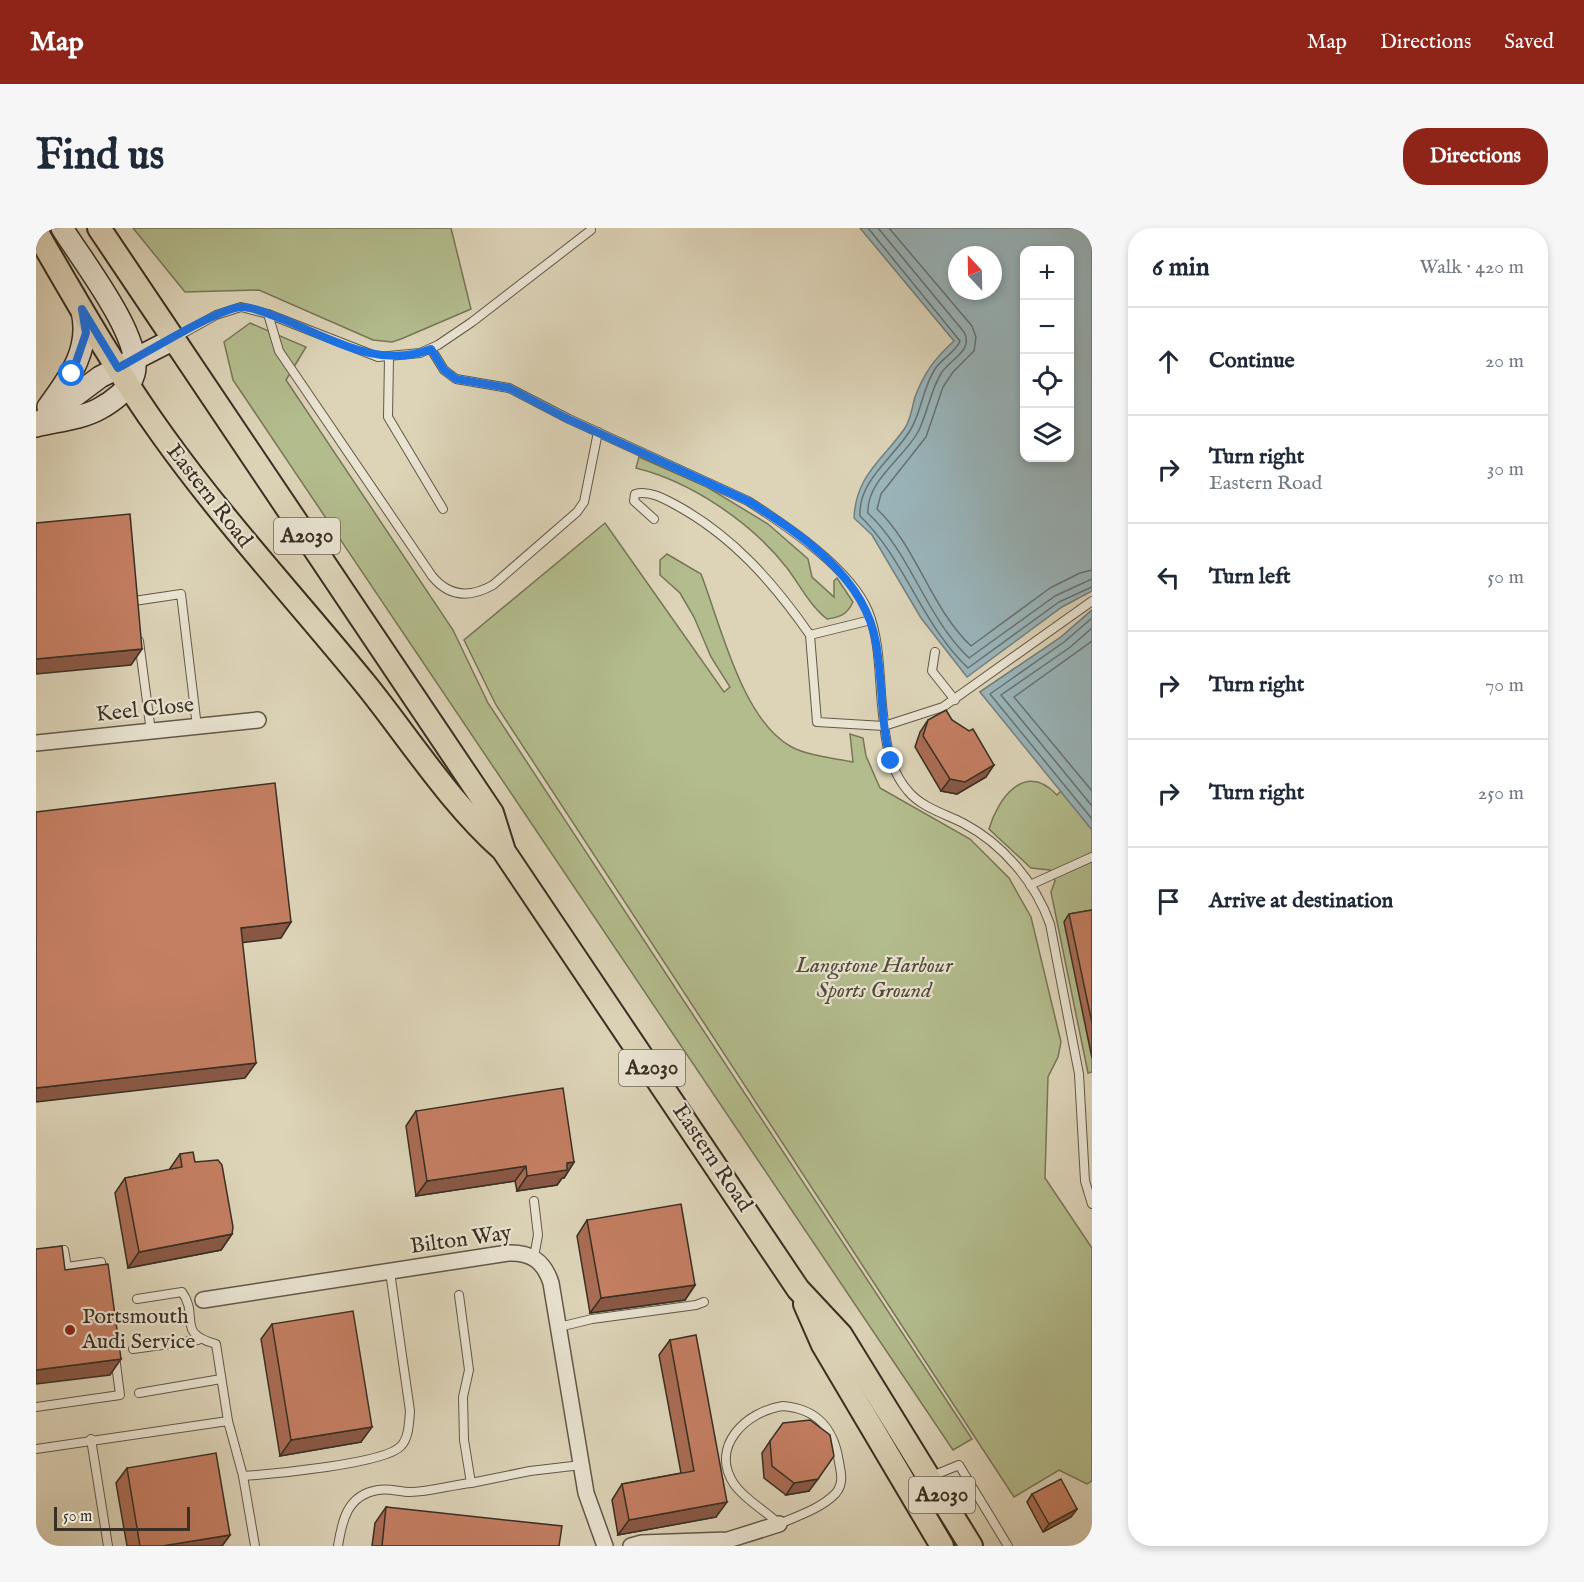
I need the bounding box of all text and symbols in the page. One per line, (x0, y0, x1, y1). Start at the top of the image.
text: Map (30, 25, 84, 60)
text: Map (1307, 29, 1347, 56)
text: Directions (1380, 29, 1471, 56)
text: Saved (1504, 29, 1554, 56)
button: Directions (1403, 128, 1548, 185)
text: Find us (36, 130, 164, 183)
north arrow (948, 246, 1002, 300)
map controls (1020, 246, 1074, 462)
button: + (1020, 246, 1074, 300)
text: 6 min (1152, 251, 1210, 284)
text: Walk · 420 m (1419, 255, 1524, 280)
button: − (1020, 300, 1074, 354)
icon: ahead (1152, 345, 1185, 378)
text: Continue (1209, 347, 1295, 375)
text: 20 m (1485, 349, 1524, 374)
button: locate (1020, 354, 1074, 408)
route start (58, 360, 84, 386)
button: layers (1020, 408, 1074, 462)
street label: Eastern Road (160, 438, 259, 554)
text: Turn right (1209, 443, 1304, 471)
icon: right (1152, 453, 1185, 486)
text: 30 m (1487, 457, 1524, 482)
text: Eastern Road (1209, 471, 1322, 496)
road number: A2030 (274, 518, 340, 554)
icon: left (1152, 561, 1185, 594)
text: Turn left (1209, 563, 1291, 591)
text: 50 m (1487, 565, 1524, 590)
icon: right (1152, 669, 1185, 702)
text: Turn right (1209, 671, 1304, 699)
text: 70 m (1485, 673, 1524, 698)
street label: Keel Close (95, 691, 195, 729)
route end (877, 747, 903, 773)
icon: right (1152, 777, 1185, 810)
text: Turn right (1209, 779, 1304, 807)
text: 250 m (1478, 781, 1524, 806)
icon: arrive (1152, 885, 1185, 918)
text: Arrive at destination (1209, 887, 1393, 915)
park label: Langstone Harbour Sports Ground (795, 952, 954, 1005)
road number: A2030 (619, 1050, 685, 1086)
street label: Eastern Road (666, 1099, 759, 1218)
street label: Bilton Way (409, 1219, 514, 1261)
place label: Portsmouth Audi Service (81, 1303, 195, 1356)
marker: Portsmouth Audi Service (63, 1323, 77, 1337)
road number: A2030 (909, 1477, 975, 1513)
scale bar (54, 1504, 190, 1532)
text: 50 m (63, 1507, 92, 1527)

